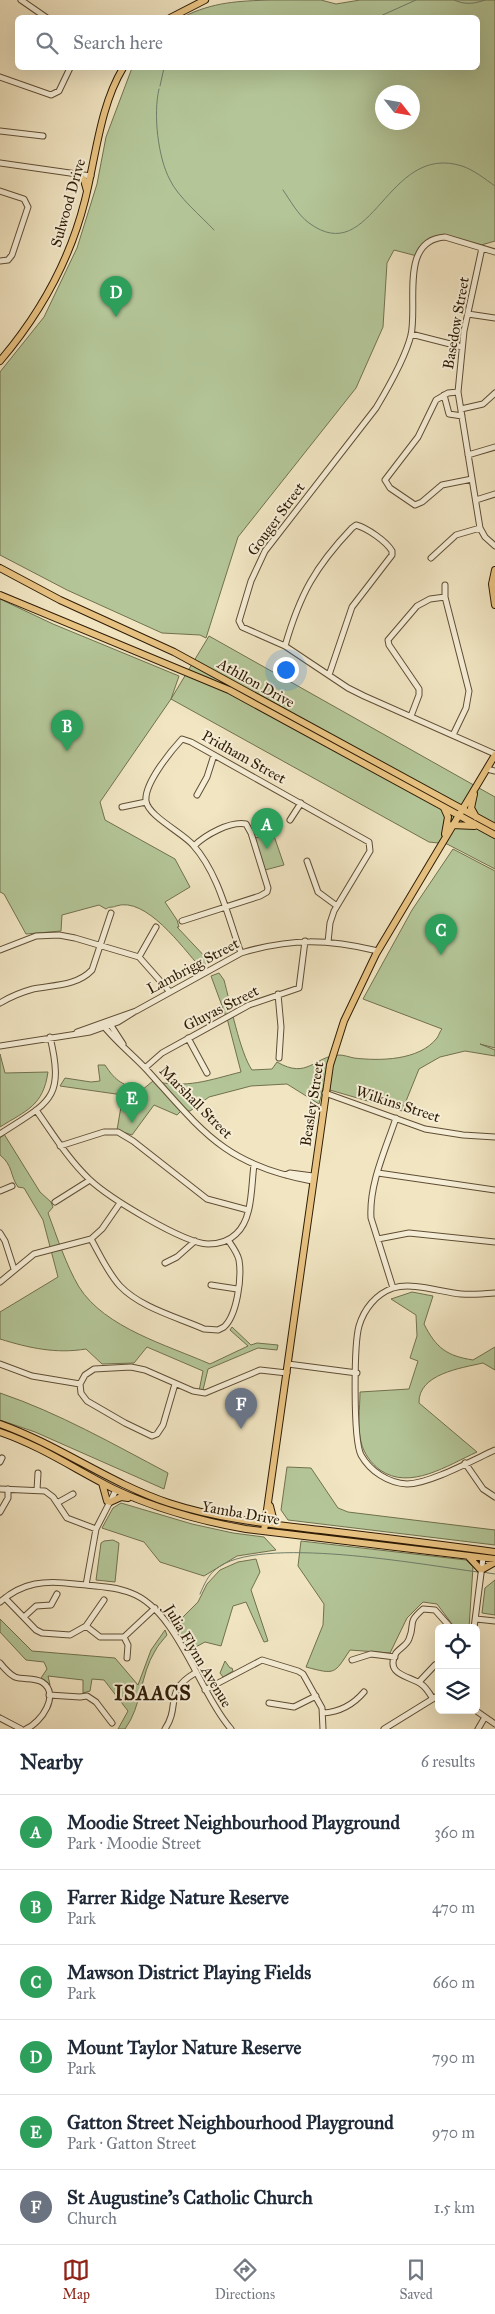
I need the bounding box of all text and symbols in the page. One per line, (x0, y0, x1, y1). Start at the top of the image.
search box (15, 15, 480, 70)
icon: search (33, 29, 61, 57)
text: Search here (73, 31, 163, 54)
north arrow (375, 85, 420, 130)
street label: Sulwood Drive (47, 157, 89, 249)
street label: Basedow Street (439, 275, 473, 371)
pin: D (100, 276, 132, 317)
street label: Gouger Street (243, 478, 309, 559)
street label: Athllon Drive (213, 654, 298, 712)
your location (273, 657, 299, 683)
pin: B (51, 710, 83, 751)
street label: Pridham Street (199, 726, 290, 788)
pin: A (251, 808, 283, 849)
pin: C (425, 914, 457, 955)
street label: Lambrigg Street (144, 934, 243, 998)
street label: Gluyas Street (180, 981, 262, 1035)
street label: Beasley Street (296, 1060, 328, 1148)
street label: Marshall Street (156, 1062, 237, 1143)
pin: E (116, 1082, 148, 1123)
street label: Wilkins Street (354, 1082, 443, 1126)
pin: F (225, 1388, 257, 1429)
street label: Yamba Drive (201, 1497, 281, 1529)
street label: Julia Flynn Avenue (158, 1600, 236, 1711)
map controls (435, 1624, 480, 1714)
button: locate (435, 1624, 480, 1669)
button: layers (435, 1669, 480, 1714)
district label: ISAACS (114, 1681, 192, 1705)
text: Nearby (20, 1749, 83, 1775)
text: 6 results (421, 1752, 475, 1771)
text: Moodie Street Neighbourhood Playground (67, 1811, 400, 1834)
text: A (31, 1823, 41, 1842)
text: 360 m (434, 1823, 475, 1842)
text: Park · Moodie Street (67, 1834, 201, 1853)
text: Farrer Ridge Nature Reserve (67, 1886, 289, 1909)
text: B (31, 1898, 41, 1917)
text: 470 m (432, 1898, 475, 1917)
text: Park (67, 1909, 96, 1928)
text: Mawson District Playing Fields (67, 1961, 311, 1984)
text: C (31, 1973, 41, 1992)
text: 660 m (432, 1973, 475, 1992)
text: Park (67, 1984, 96, 2003)
text: Mount Taylor Nature Reserve (67, 2036, 301, 2059)
text: D (30, 2048, 42, 2067)
text: 790 m (432, 2048, 475, 2067)
text: Park (67, 2059, 96, 2078)
text: Gatton Street Neighbourhood Playground (67, 2111, 394, 2134)
text: E (30, 2123, 42, 2142)
text: 970 m (432, 2123, 475, 2142)
text: Park · Gatton Street (67, 2134, 196, 2153)
text: St Augustine's Catholic Church (67, 2186, 313, 2209)
text: F (31, 2198, 41, 2217)
text: 1.5 km (434, 2198, 475, 2217)
text: Church (67, 2209, 117, 2228)
tab: Map (62, 2256, 90, 2303)
tab: Directions (215, 2256, 275, 2303)
tab: Saved (400, 2256, 433, 2303)

